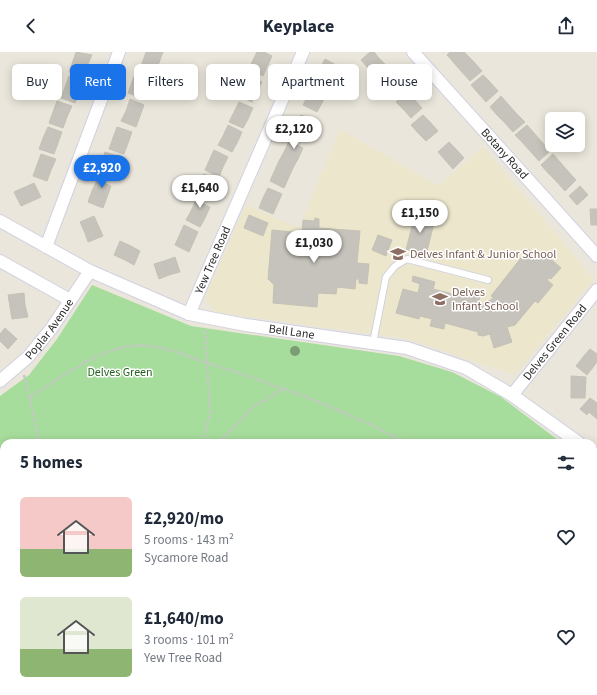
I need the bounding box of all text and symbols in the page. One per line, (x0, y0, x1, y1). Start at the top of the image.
text: Keyplace (263, 14, 334, 39)
icon: back (20, 15, 42, 37)
icon: share (555, 15, 577, 37)
chip: Buy (12, 64, 62, 100)
chip: Rent (70, 64, 126, 100)
chip: Filters (134, 64, 198, 100)
chip: New (206, 64, 260, 100)
chip: Apartment (268, 64, 359, 100)
chip: House (367, 64, 432, 100)
map controls (545, 112, 585, 152)
button: layers (545, 112, 585, 152)
pin: £2,120 (261, 116, 327, 150)
text: £2,120 (275, 120, 313, 138)
street label: Botany Road (477, 124, 532, 183)
pin: £2,920 (69, 155, 135, 189)
text: £2,920 (83, 159, 121, 177)
pin: £1,640 (167, 175, 233, 209)
text: £1,640 (181, 179, 219, 197)
pin: £1,150 (387, 200, 453, 234)
text: £1,150 (401, 204, 439, 222)
street label: Yew Tree Road (190, 223, 235, 297)
pin: £1,030 (281, 230, 347, 264)
text: £1,030 (295, 234, 333, 252)
school or university icon: Delves Infant & Junior School (389, 245, 407, 263)
place label: Delves Infant & Junior School (410, 246, 556, 263)
place label: Delves Infant School (452, 284, 519, 315)
school or university icon: Delves Infant School (431, 290, 449, 308)
street label: Poplar Avenue (21, 295, 78, 363)
street label: Delves Green Road (519, 300, 591, 384)
street label: Bell Lane (268, 320, 316, 343)
park label: Delves Green (87, 364, 153, 381)
text: 5 homes (20, 451, 82, 475)
icon: filters (555, 452, 577, 474)
text: £2,920/mo (144, 507, 224, 531)
icon: home (52, 513, 100, 561)
icon: heart (555, 526, 577, 548)
text: 5 rooms · 143 m² (144, 531, 234, 549)
text: Sycamore Road (144, 549, 228, 567)
text: £1,640/mo (144, 607, 224, 631)
icon: home (52, 613, 100, 661)
icon: heart (555, 626, 577, 648)
text: 3 rooms · 101 m² (144, 631, 234, 649)
text: Yew Tree Road (144, 649, 222, 667)

